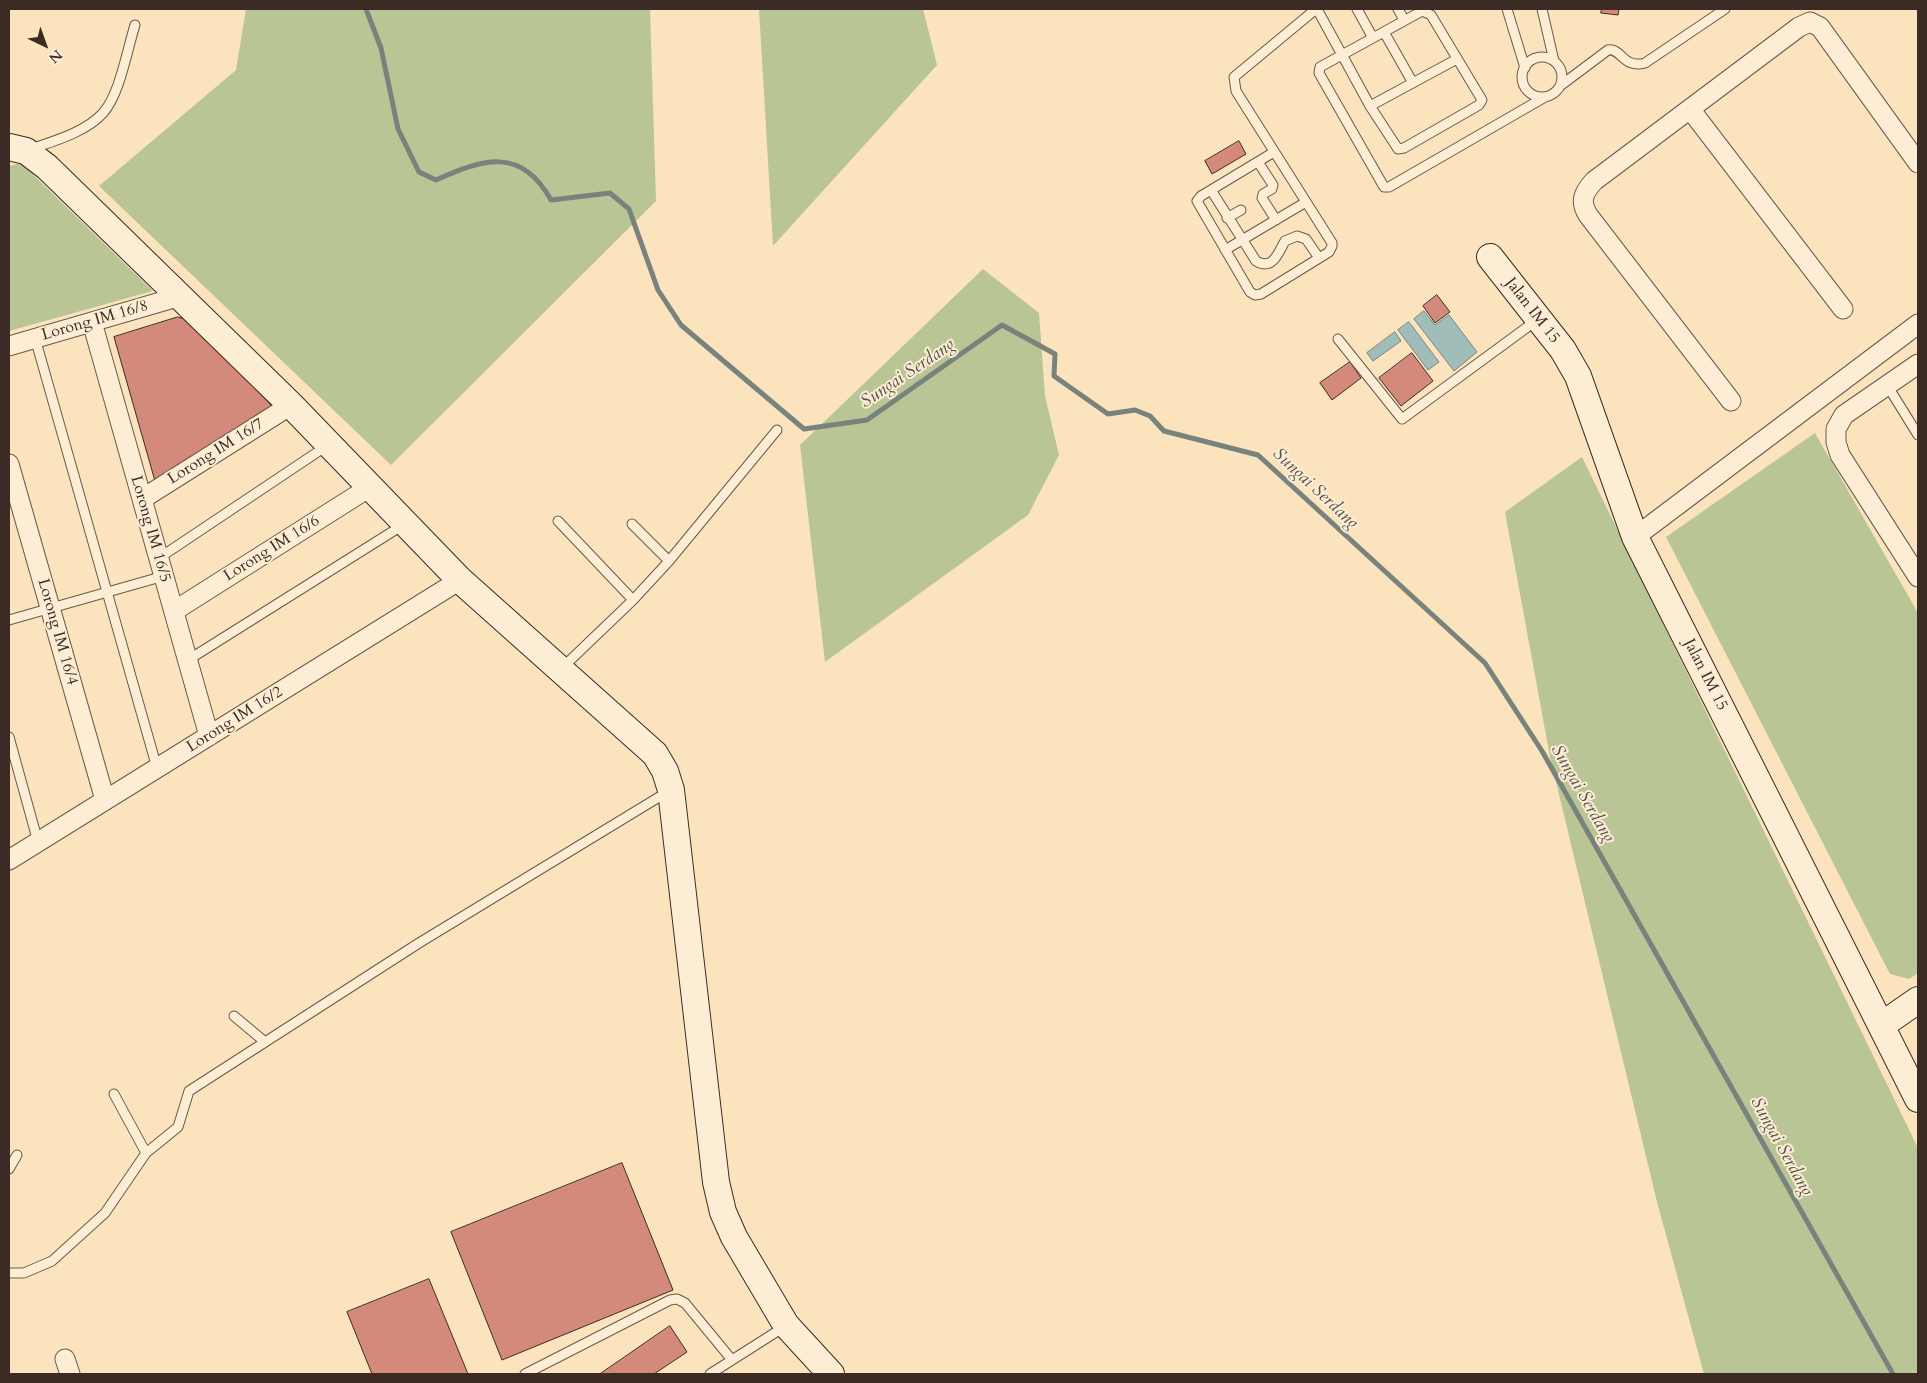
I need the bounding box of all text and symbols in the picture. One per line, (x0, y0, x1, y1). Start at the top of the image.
north arrow (20, 20, 70, 70)
text: N (44, 45, 66, 68)
street label: Jalan IM 15 (1500, 274, 1564, 348)
street label: Lorong IM 16/8 (40, 297, 150, 345)
water label: Sungai Serdang (857, 334, 959, 414)
street label: Lorong IM 16/7 (164, 415, 268, 489)
water label: Sungai Serdang (1268, 444, 1362, 534)
street label: Lorong IM 16/5 (126, 474, 174, 584)
street label: Lorong IM 16/6 (220, 512, 324, 586)
street label: Lorong IM 16/4 (33, 577, 81, 687)
street label: Jalan IM 15 (1679, 636, 1731, 714)
street label: Lorong IM 16/2 (183, 683, 287, 757)
water label: Sungai Serdang (1545, 741, 1619, 847)
water label: Sungai Serdang (1745, 1094, 1817, 1200)

